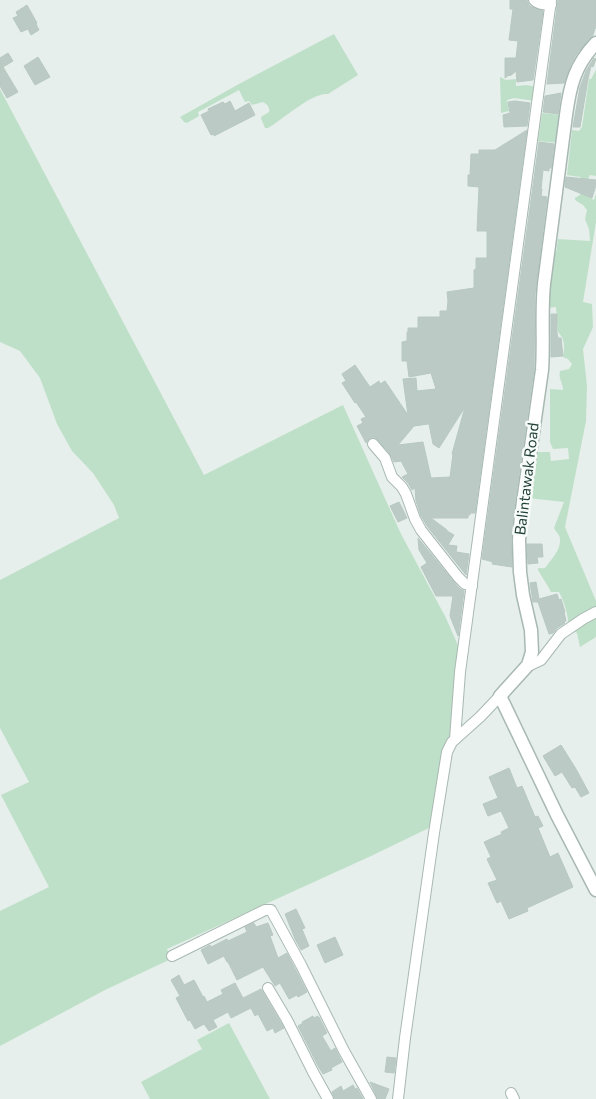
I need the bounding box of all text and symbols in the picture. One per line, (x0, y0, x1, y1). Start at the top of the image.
street label: Balintawak Road (510, 422, 542, 536)

